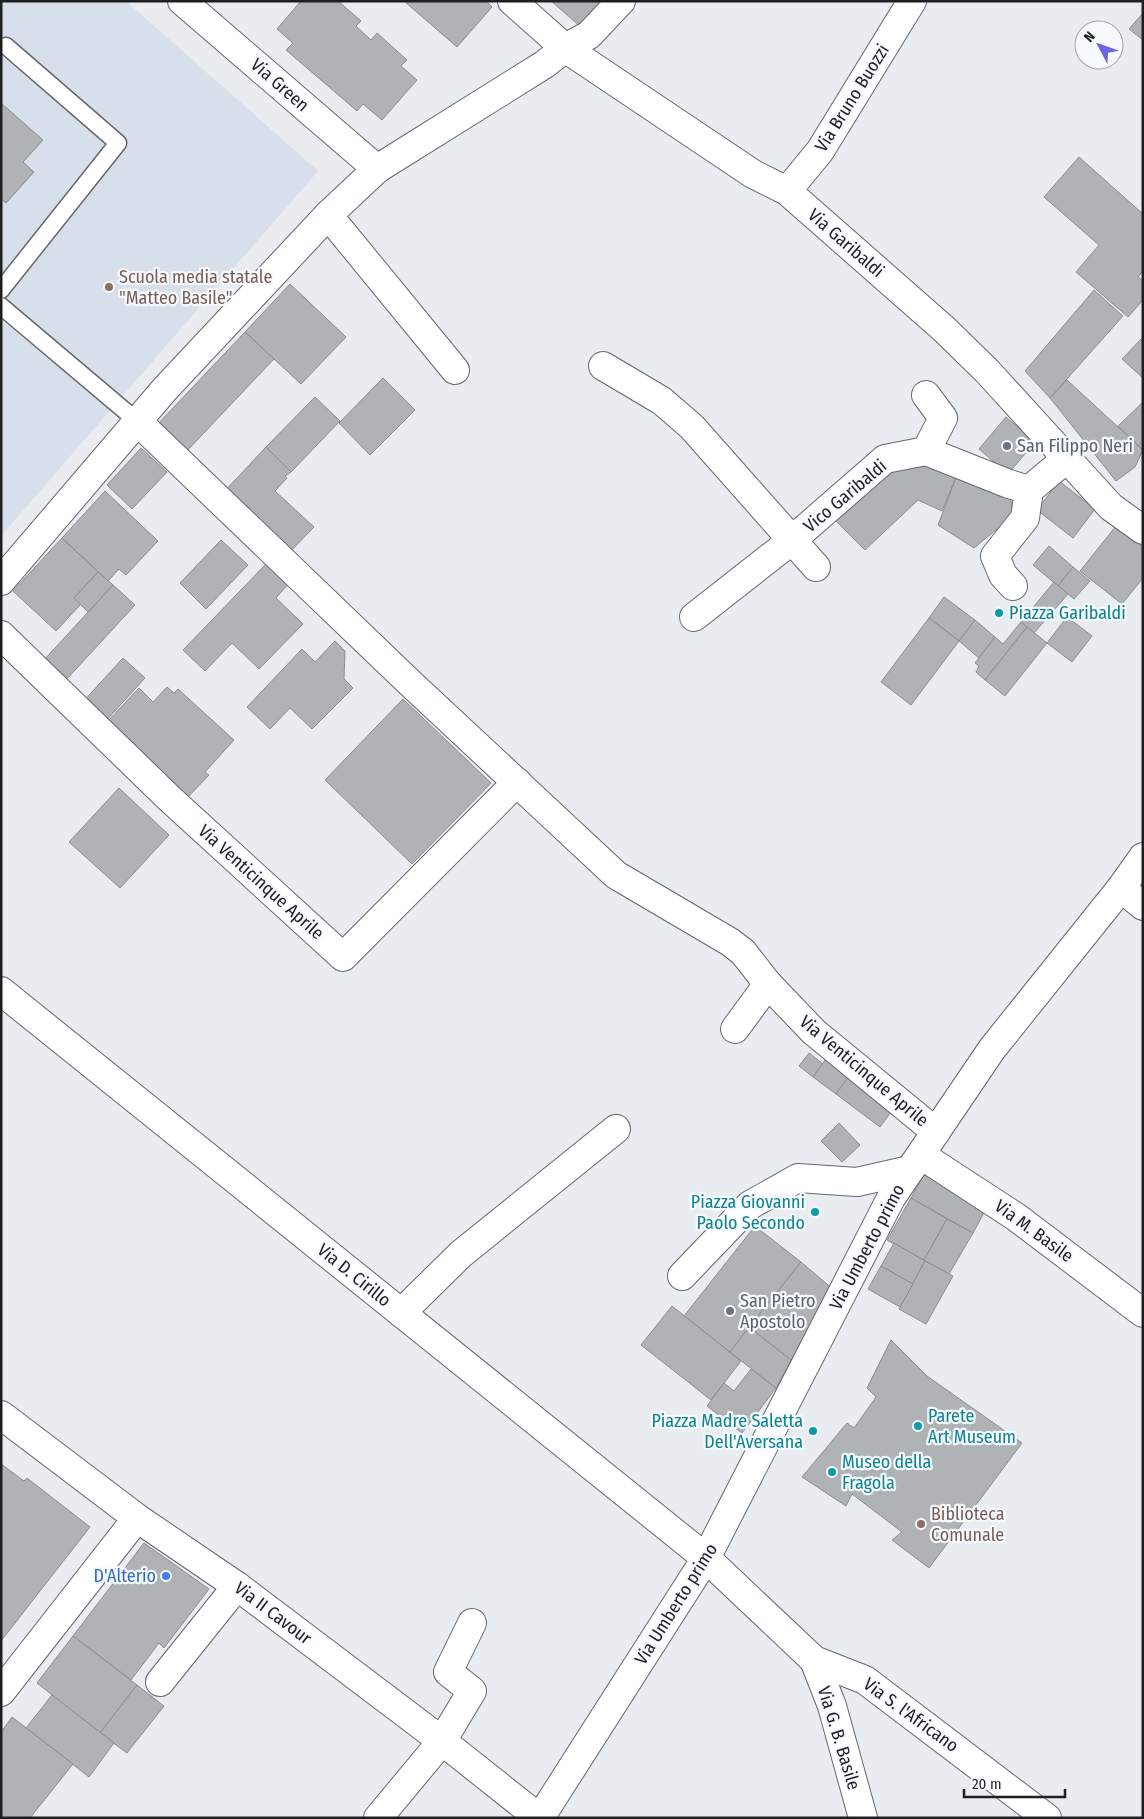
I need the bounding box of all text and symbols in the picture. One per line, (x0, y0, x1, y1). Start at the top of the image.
north arrow (1074, 20, 1124, 70)
text: N (1080, 28, 1099, 46)
street label: Via Bruno Buozzi (810, 40, 894, 156)
street label: Via Green (246, 54, 314, 116)
street label: Via Garibaldi (803, 204, 889, 282)
place label: Scuola media statale "Matteo Basile" (119, 266, 272, 309)
marker: Scuola media statale "Matteo Basile" (103, 281, 115, 293)
place label: San Filippo Neri (1017, 435, 1133, 457)
marker: San Filippo Neri (1001, 440, 1013, 452)
street label: Vico Garibaldi (799, 455, 891, 537)
place label: Piazza Garibaldi (1009, 602, 1126, 624)
marker: Piazza Garibaldi (993, 607, 1005, 619)
street label: Via Venticinque Aprile (194, 820, 328, 944)
street label: Via Venticinque Aprile (795, 1011, 933, 1131)
street label: Via Umberto primo (825, 1180, 909, 1314)
place label: Piazza Giovanni Paolo Secondo (691, 1191, 805, 1234)
street label: Via M. Basile (990, 1195, 1078, 1267)
marker: Piazza Giovanni Paolo Secondo (809, 1206, 821, 1218)
street label: Via D. Cirillo (313, 1239, 395, 1311)
place label: San Pietro Apostolo (740, 1290, 815, 1333)
marker: San Pietro Apostolo (724, 1305, 736, 1317)
place label: Parete Art Museum (928, 1405, 1016, 1448)
place label: Piazza Madre Saletta Dell'Aversana (651, 1410, 803, 1453)
marker: Parete Art Museum (912, 1420, 924, 1432)
marker: Piazza Madre Saletta Dell'Aversana (807, 1425, 819, 1437)
place label: Museo della Fragola (842, 1451, 931, 1494)
marker: Museo della Fragola (826, 1466, 838, 1478)
place label: Biblioteca Comunale (931, 1503, 1005, 1546)
marker: Biblioteca Comunale (915, 1518, 927, 1530)
street label: Via Umberto primo (630, 1539, 722, 1669)
place label: D'Alterio (93, 1565, 156, 1587)
marker: D'Alterio (160, 1570, 172, 1582)
street label: Via II Cavour (230, 1577, 317, 1650)
street label: Via S. l'Africano (859, 1673, 963, 1757)
street label: Via G. B. Basile (813, 1683, 865, 1793)
scale bar (964, 1766, 1065, 1798)
text: 20 m (972, 1775, 1002, 1793)

